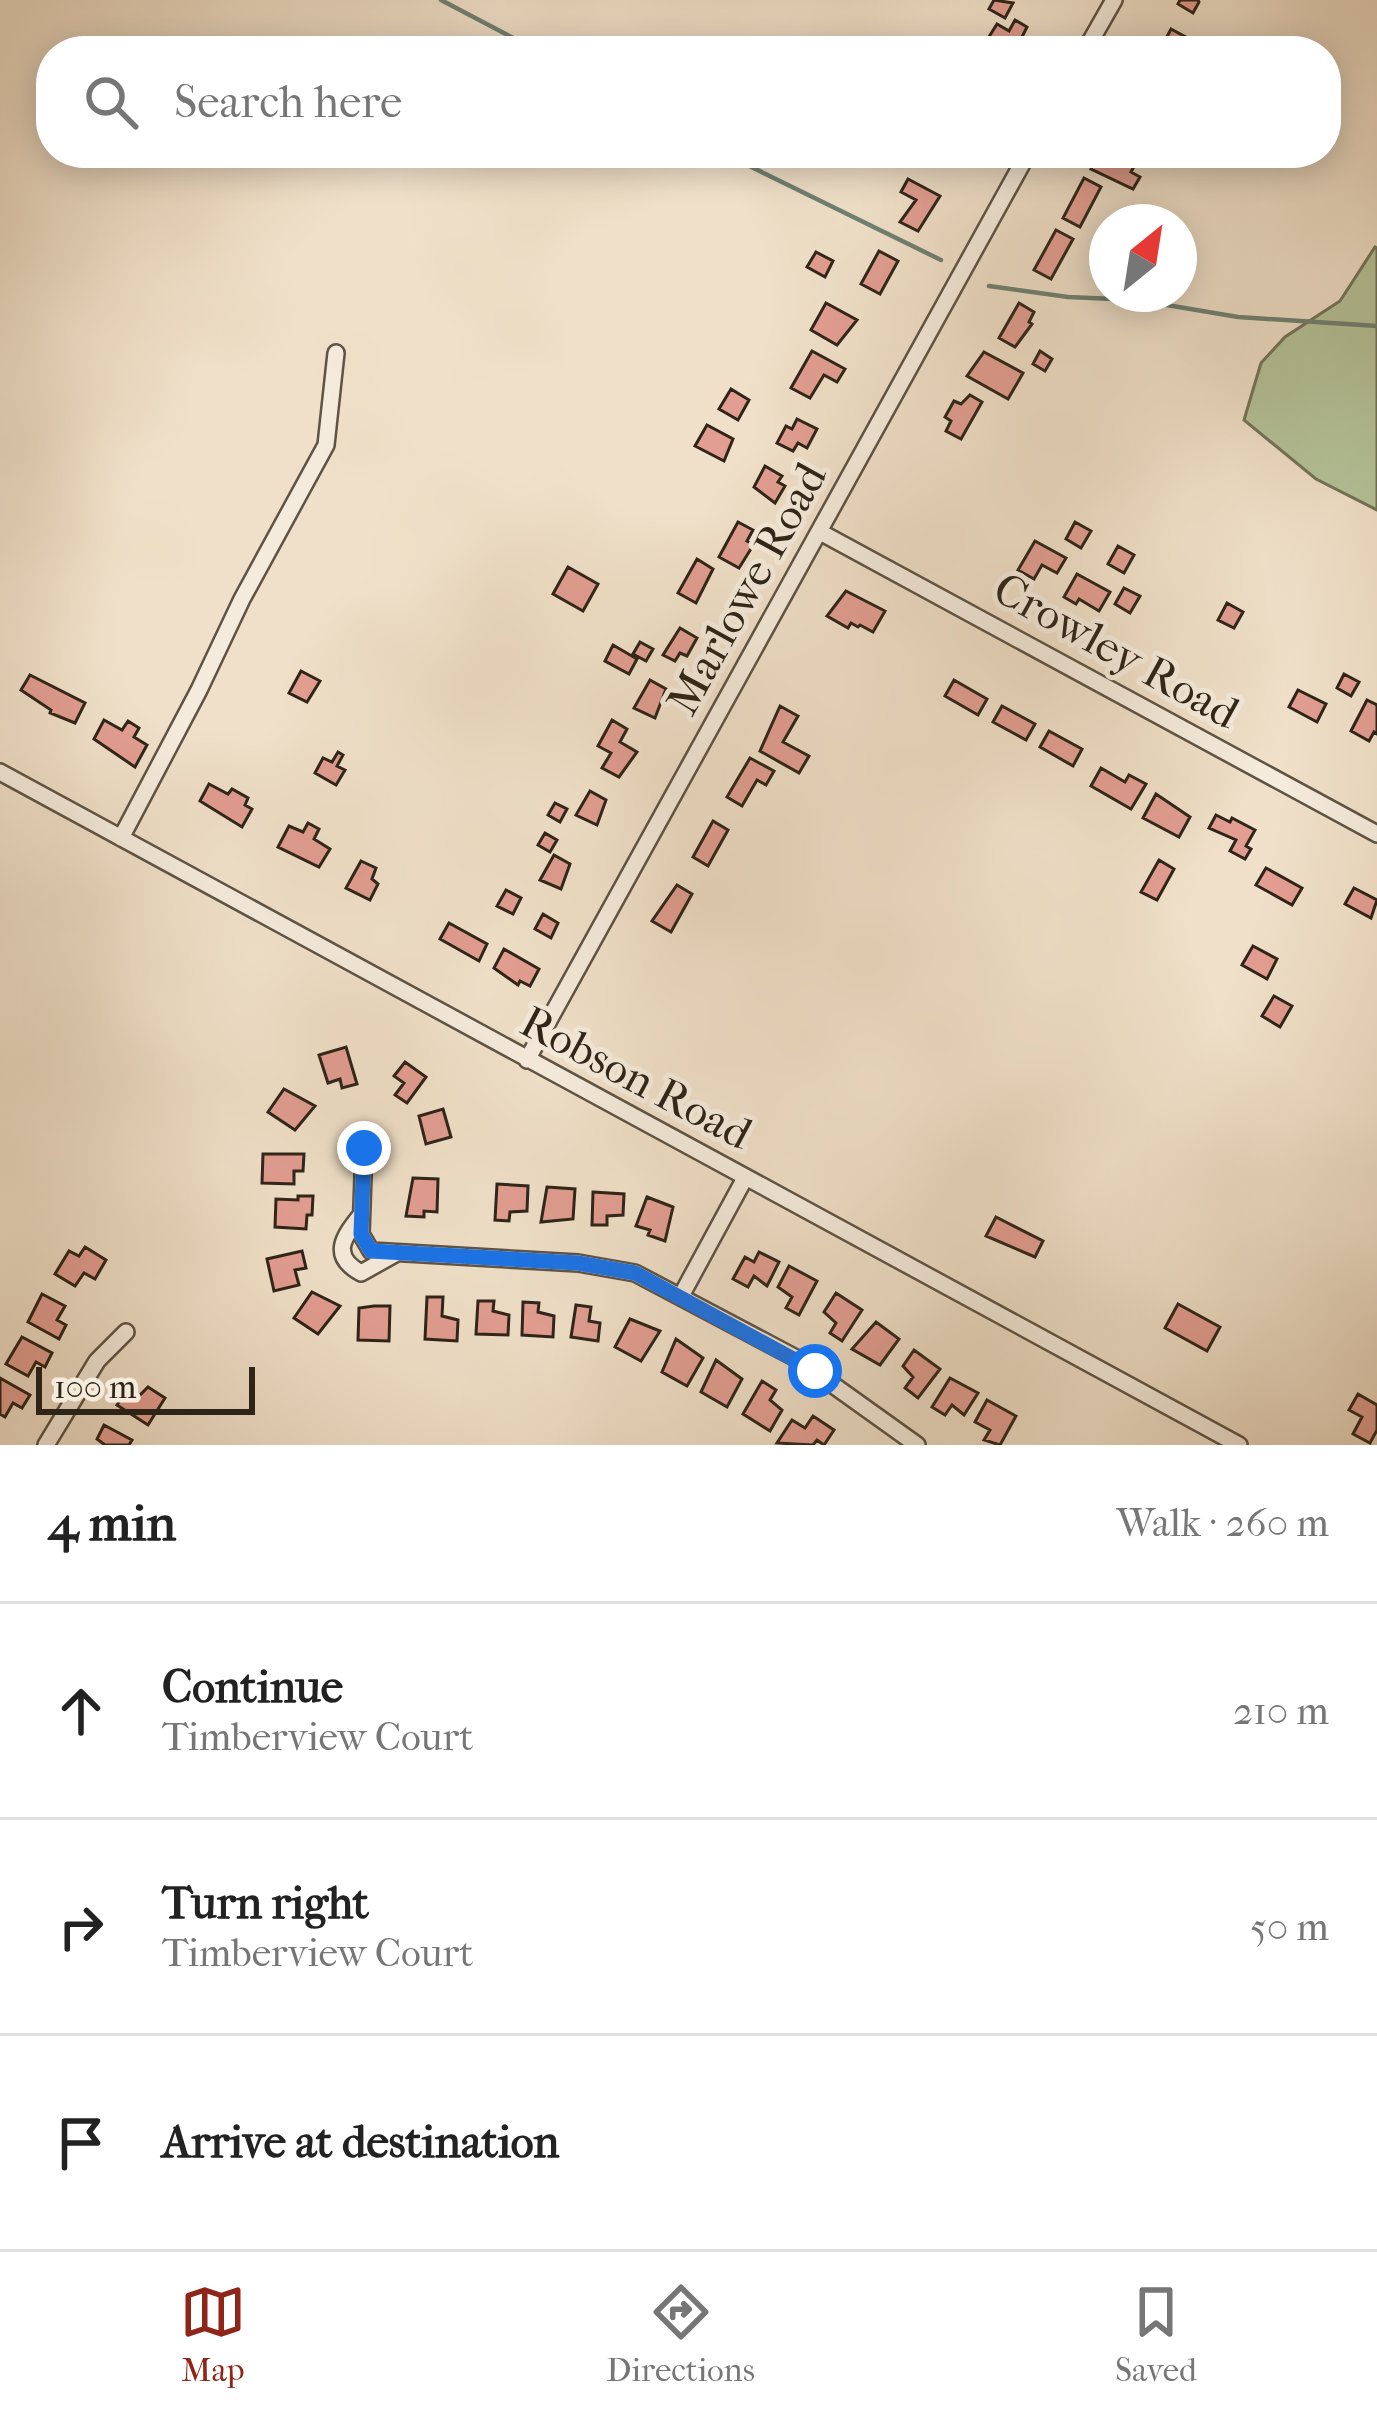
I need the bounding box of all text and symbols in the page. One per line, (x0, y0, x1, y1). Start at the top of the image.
search box (36, 36, 1341, 168)
icon: search (78, 69, 144, 135)
text: Search here (174, 76, 402, 129)
north arrow (1089, 204, 1197, 312)
street label: Marlowe Road (656, 453, 838, 724)
street label: Crowley Road (984, 562, 1248, 740)
street label: Robson Road (512, 995, 761, 1161)
route end (337, 1121, 391, 1175)
route start (788, 1344, 842, 1398)
scale bar (36, 1361, 255, 1414)
text: 100 m (54, 1368, 137, 1407)
text: 4 min (48, 1493, 176, 1553)
text: Walk · 260 m (1116, 1500, 1329, 1546)
text: Continue (162, 1661, 343, 1714)
icon: ahead (48, 1678, 114, 1744)
text: 210 m (1233, 1688, 1329, 1734)
text: Timberview Court (162, 1714, 473, 1760)
text: Turn right (162, 1877, 369, 1930)
icon: right (48, 1894, 114, 1960)
text: 50 m (1250, 1904, 1329, 1950)
text: Timberview Court (162, 1930, 473, 1976)
icon: arrive (48, 2110, 114, 2176)
text: Arrive at destination (162, 2116, 559, 2169)
tab: Map (180, 2279, 246, 2390)
tab: Directions (606, 2279, 755, 2390)
tab: Saved (1115, 2279, 1197, 2390)

